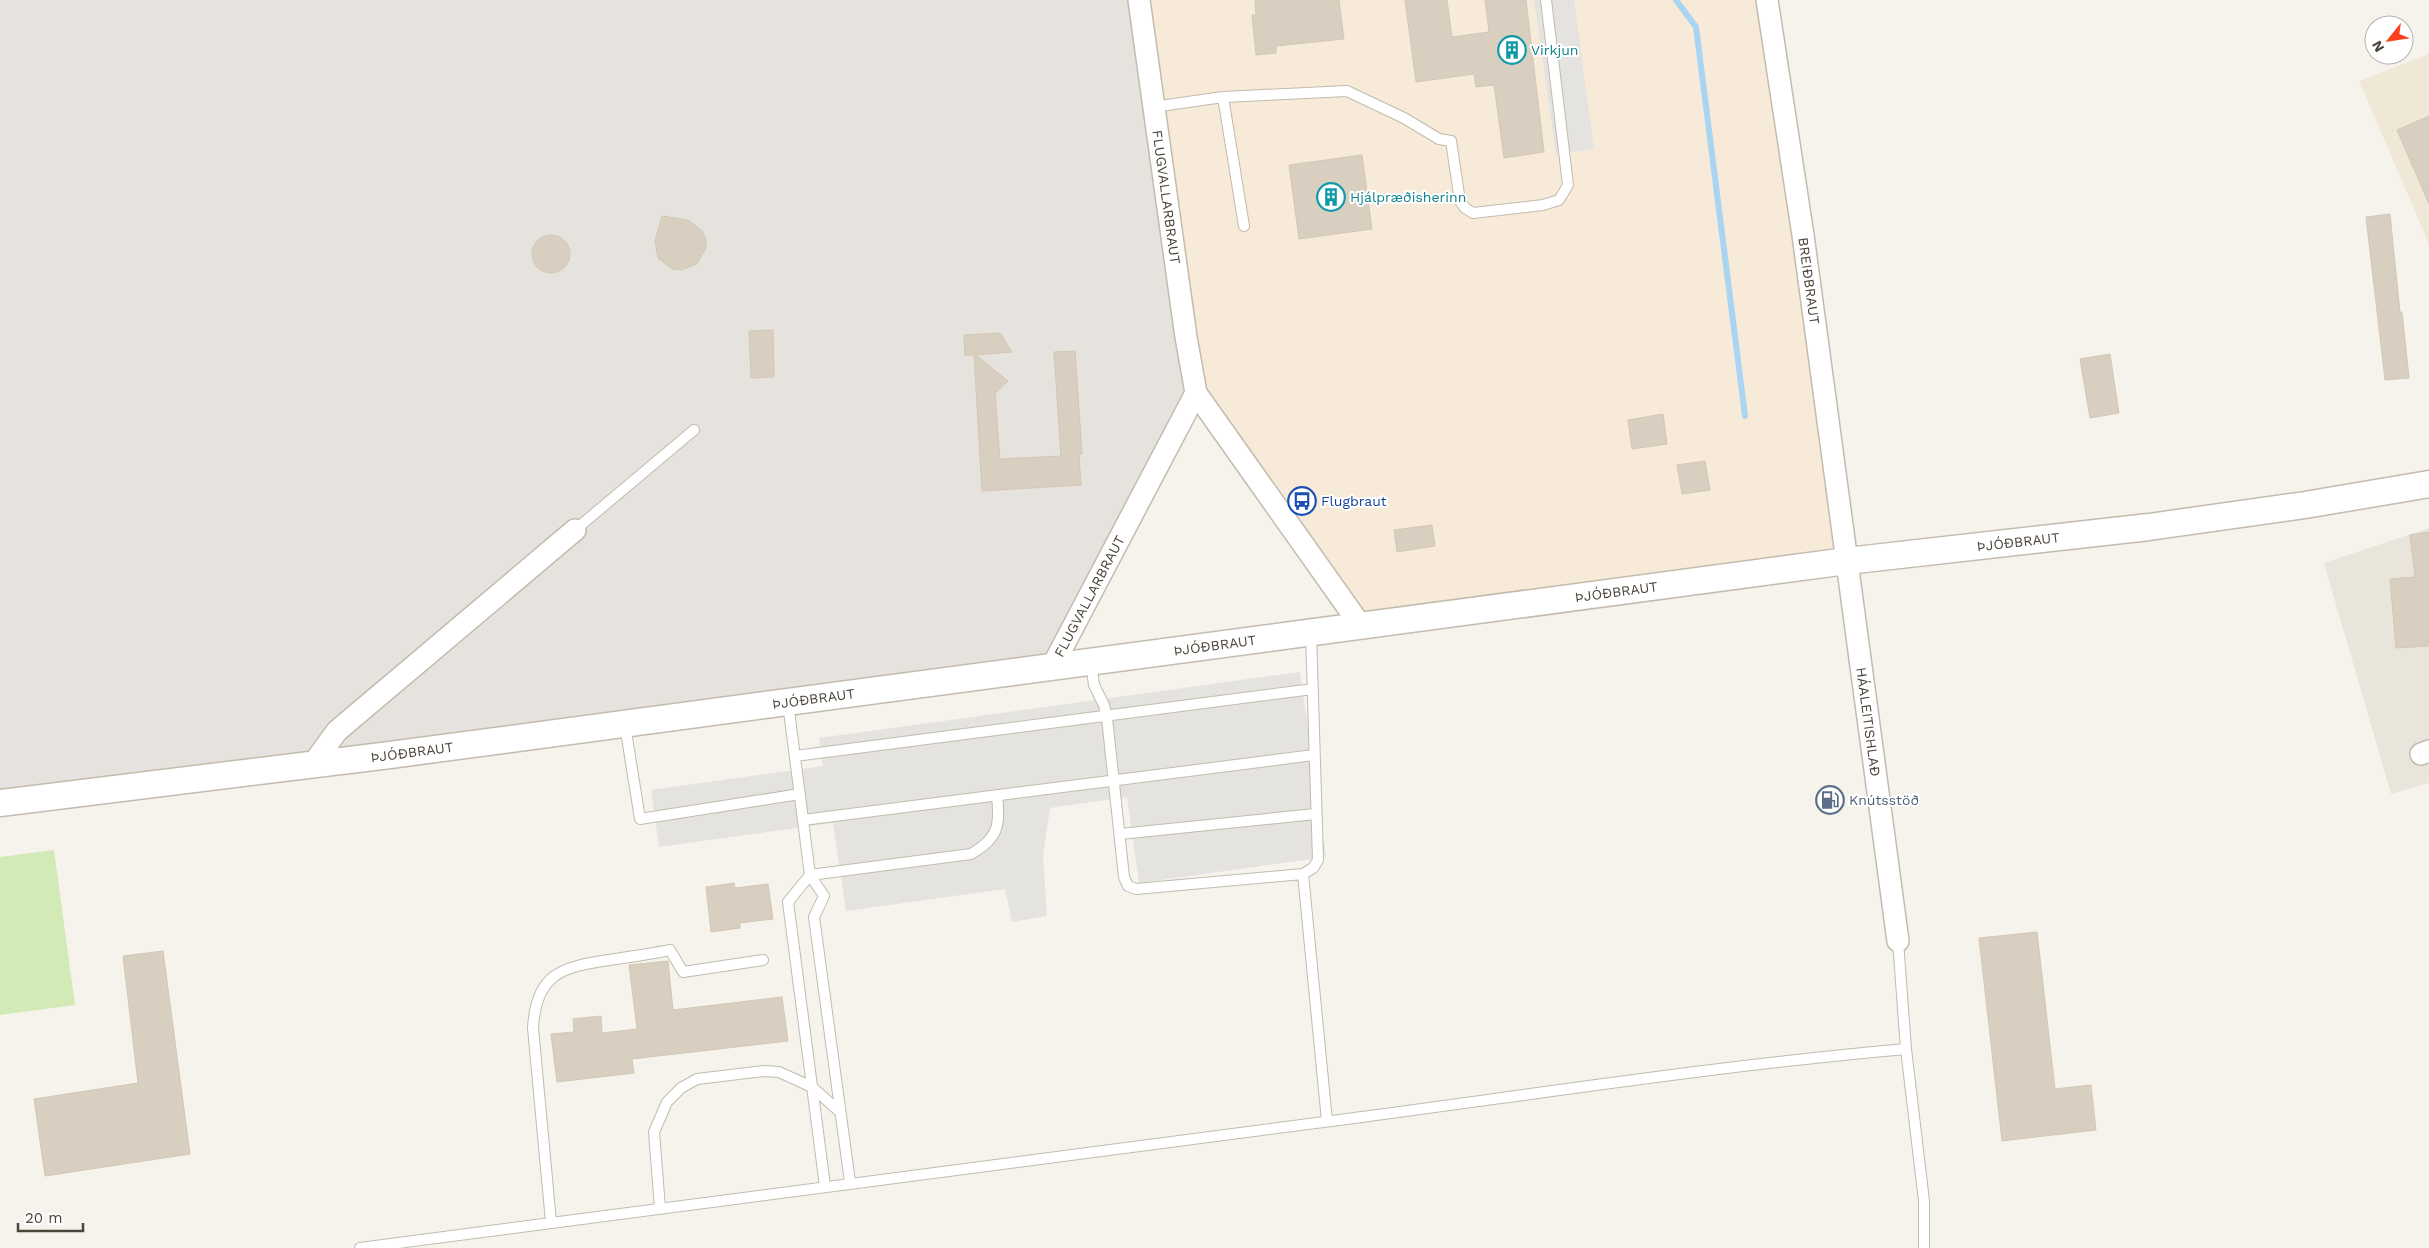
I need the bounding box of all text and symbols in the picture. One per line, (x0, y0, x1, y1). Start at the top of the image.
north arrow (2364, 15, 2414, 65)
building icon: Virkjun (1497, 35, 1527, 65)
text: N (2368, 38, 2387, 55)
place label: Virkjun (1531, 42, 1578, 58)
street label: FLUGVALLARBRAUT (1149, 129, 1184, 266)
building icon: Hjálpræðisherinn (1316, 182, 1346, 212)
place label: Hjálpræðisherinn (1350, 189, 1466, 205)
street label: BREIÐBRAUT (1795, 236, 1823, 326)
bus stop icon: Flugbraut (1287, 486, 1317, 516)
place label: Flugbraut (1321, 493, 1387, 509)
street label: ÞJÓÐBRAUT (1976, 529, 2061, 554)
street label: FLUGVALLARBRAUT (1051, 532, 1128, 660)
street label: ÞJÓÐBRAUT (1574, 578, 1659, 605)
street label: ÞJÓÐBRAUT (1172, 632, 1258, 659)
street label: HÁALEITISHLAÐ (1853, 666, 1884, 777)
street label: ÞJÓÐBRAUT (771, 685, 856, 712)
street label: ÞJÓÐBRAUT (370, 739, 455, 765)
fuel station icon: Knútsstöð (1815, 785, 1845, 815)
place label: Knútsstöð (1849, 792, 1919, 808)
scale bar (18, 1200, 82, 1232)
text: 20 m (25, 1209, 63, 1227)

